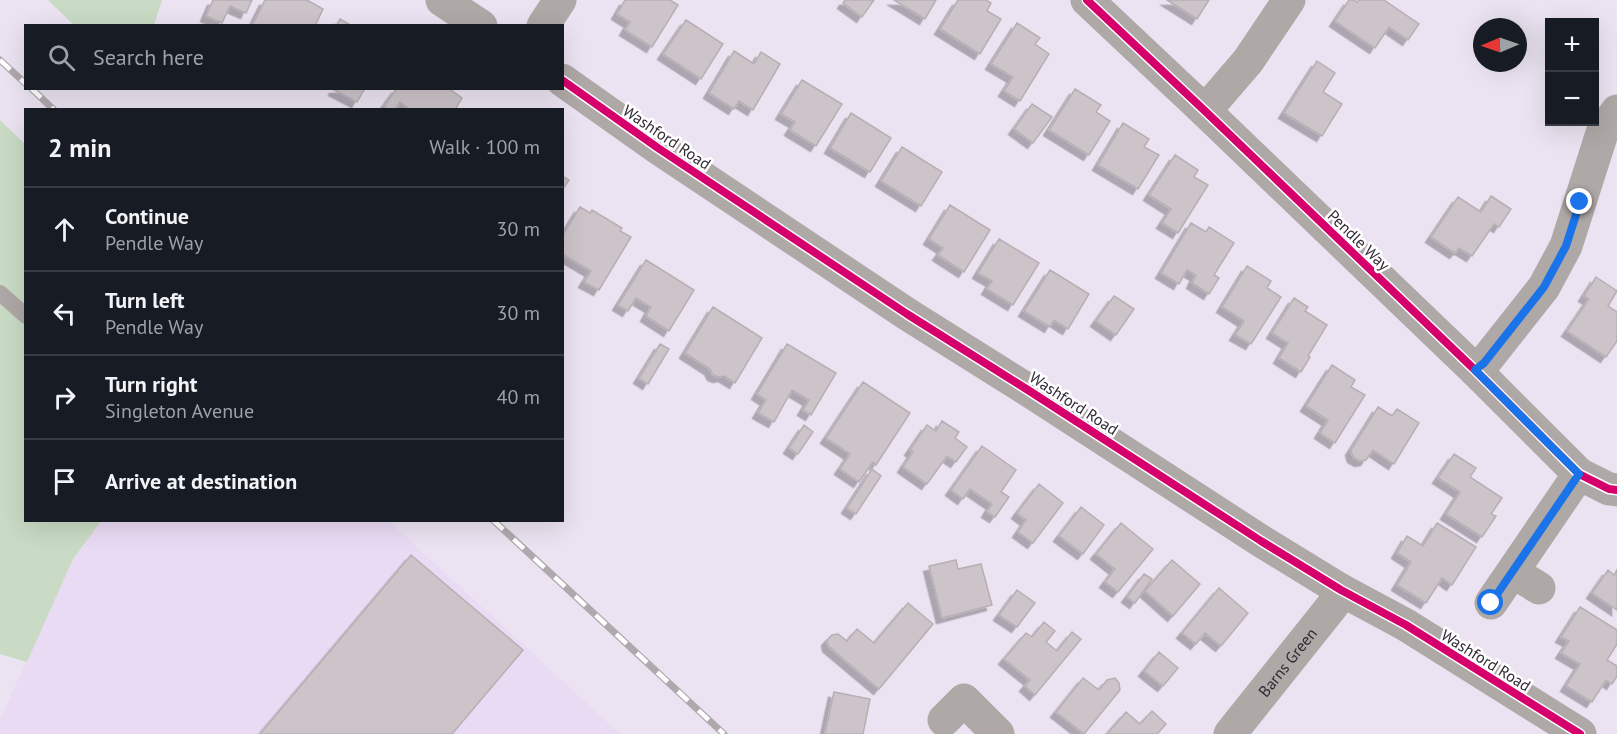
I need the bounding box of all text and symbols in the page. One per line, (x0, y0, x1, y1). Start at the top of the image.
north arrow (1473, 18, 1527, 72)
map controls (1545, 18, 1599, 126)
button: + (1545, 18, 1599, 72)
search box (24, 24, 564, 90)
icon: search (45, 41, 78, 74)
text: Search here (93, 43, 204, 71)
button: − (1545, 72, 1599, 126)
street label: Washford Road (619, 100, 715, 174)
text: 2 min (48, 131, 111, 164)
text: Walk · 100 m (429, 134, 540, 160)
route end (1566, 188, 1592, 214)
text: Continue (105, 202, 189, 230)
street label: Pendle Way (1324, 206, 1395, 275)
icon: ahead (48, 213, 81, 246)
text: 30 m (497, 216, 540, 242)
text: Pendle Way (105, 230, 203, 256)
text: Turn left (105, 286, 185, 314)
icon: left (48, 297, 81, 330)
text: 30 m (497, 300, 540, 326)
text: Pendle Way (105, 314, 203, 340)
street label: Washford Road (1026, 367, 1122, 439)
text: Turn right (105, 370, 197, 398)
icon: right (48, 381, 81, 414)
text: 40 m (497, 384, 540, 410)
text: Singleton Avenue (105, 398, 254, 424)
icon: arrive (48, 465, 81, 498)
text: Arrive at destination (105, 467, 297, 495)
route start (1477, 589, 1503, 615)
street label: Barns Green (1254, 624, 1321, 701)
street label: Washford Road (1438, 625, 1534, 695)

